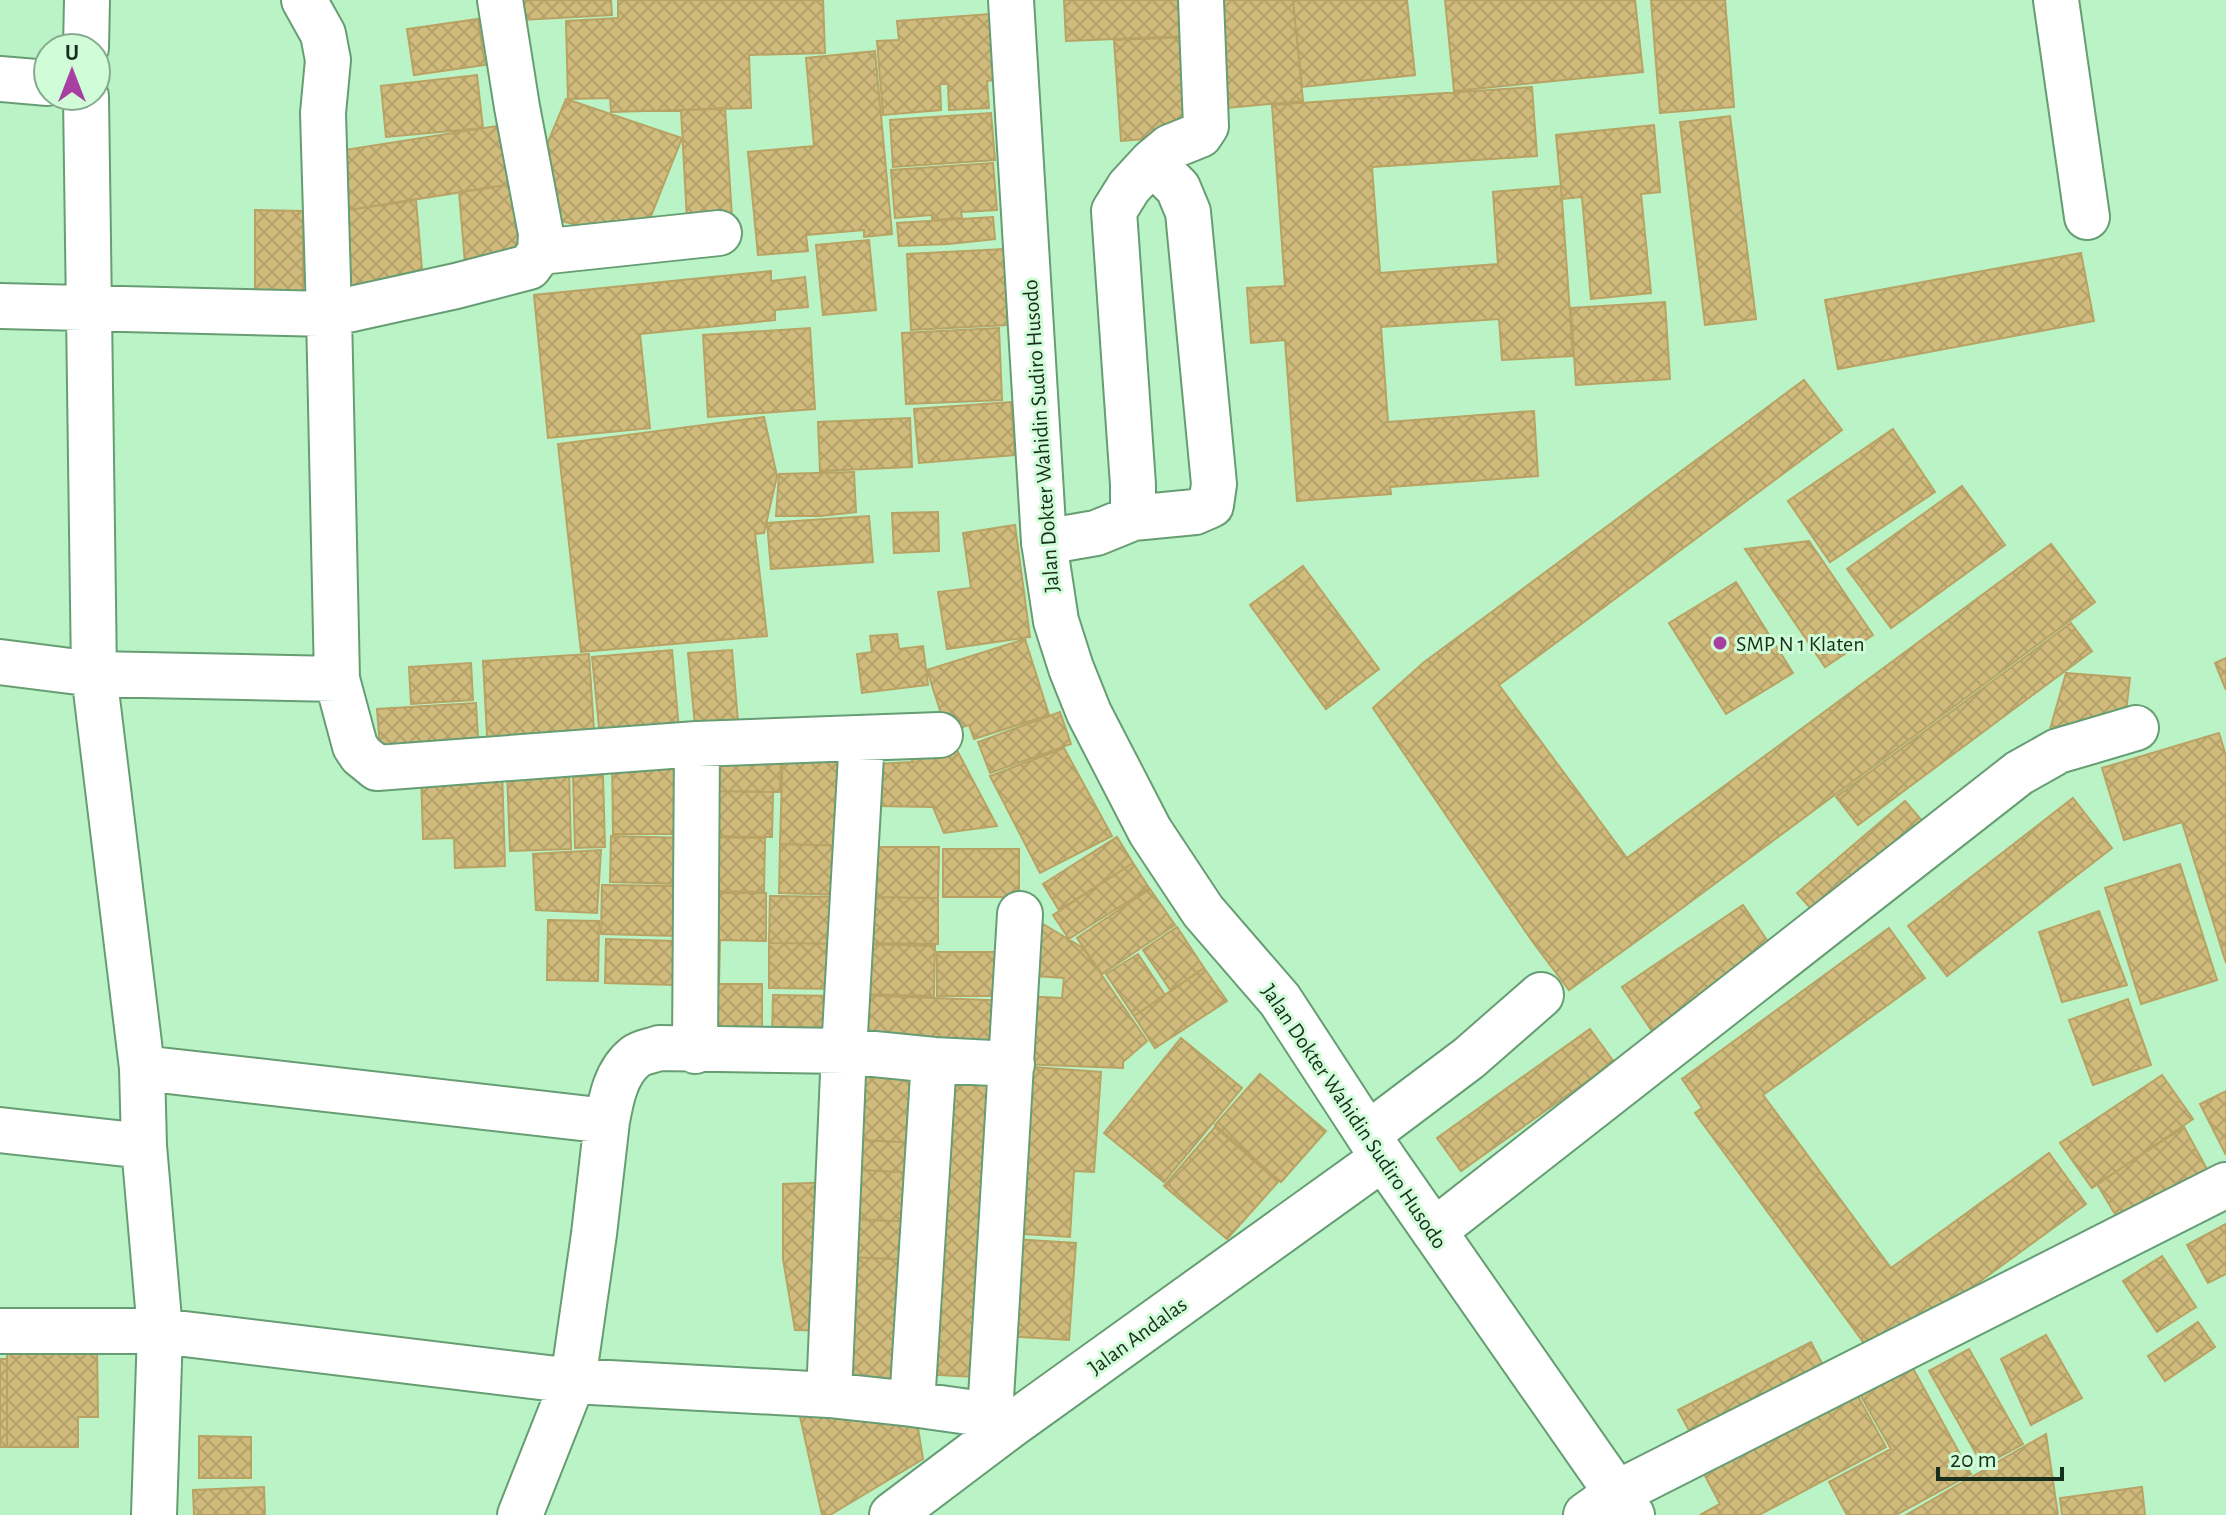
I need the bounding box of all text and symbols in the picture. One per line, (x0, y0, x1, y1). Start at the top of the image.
north arrow (32, 32, 112, 112)
text: U (65, 42, 79, 64)
street label: Jalan Dokter Wahidin Sudiro Husodo (1019, 279, 1063, 593)
place label: SMP N 1 Klaten (1736, 633, 1865, 655)
marker: SMP N 1 Klaten (1711, 634, 1729, 652)
street label: Jalan Dokter Wahidin Sudiro Husodo (1257, 980, 1451, 1253)
street label: Jalan Andalas (1084, 1293, 1191, 1379)
scale bar (1938, 1431, 2062, 1481)
text: 20 m (1950, 1448, 1997, 1472)

